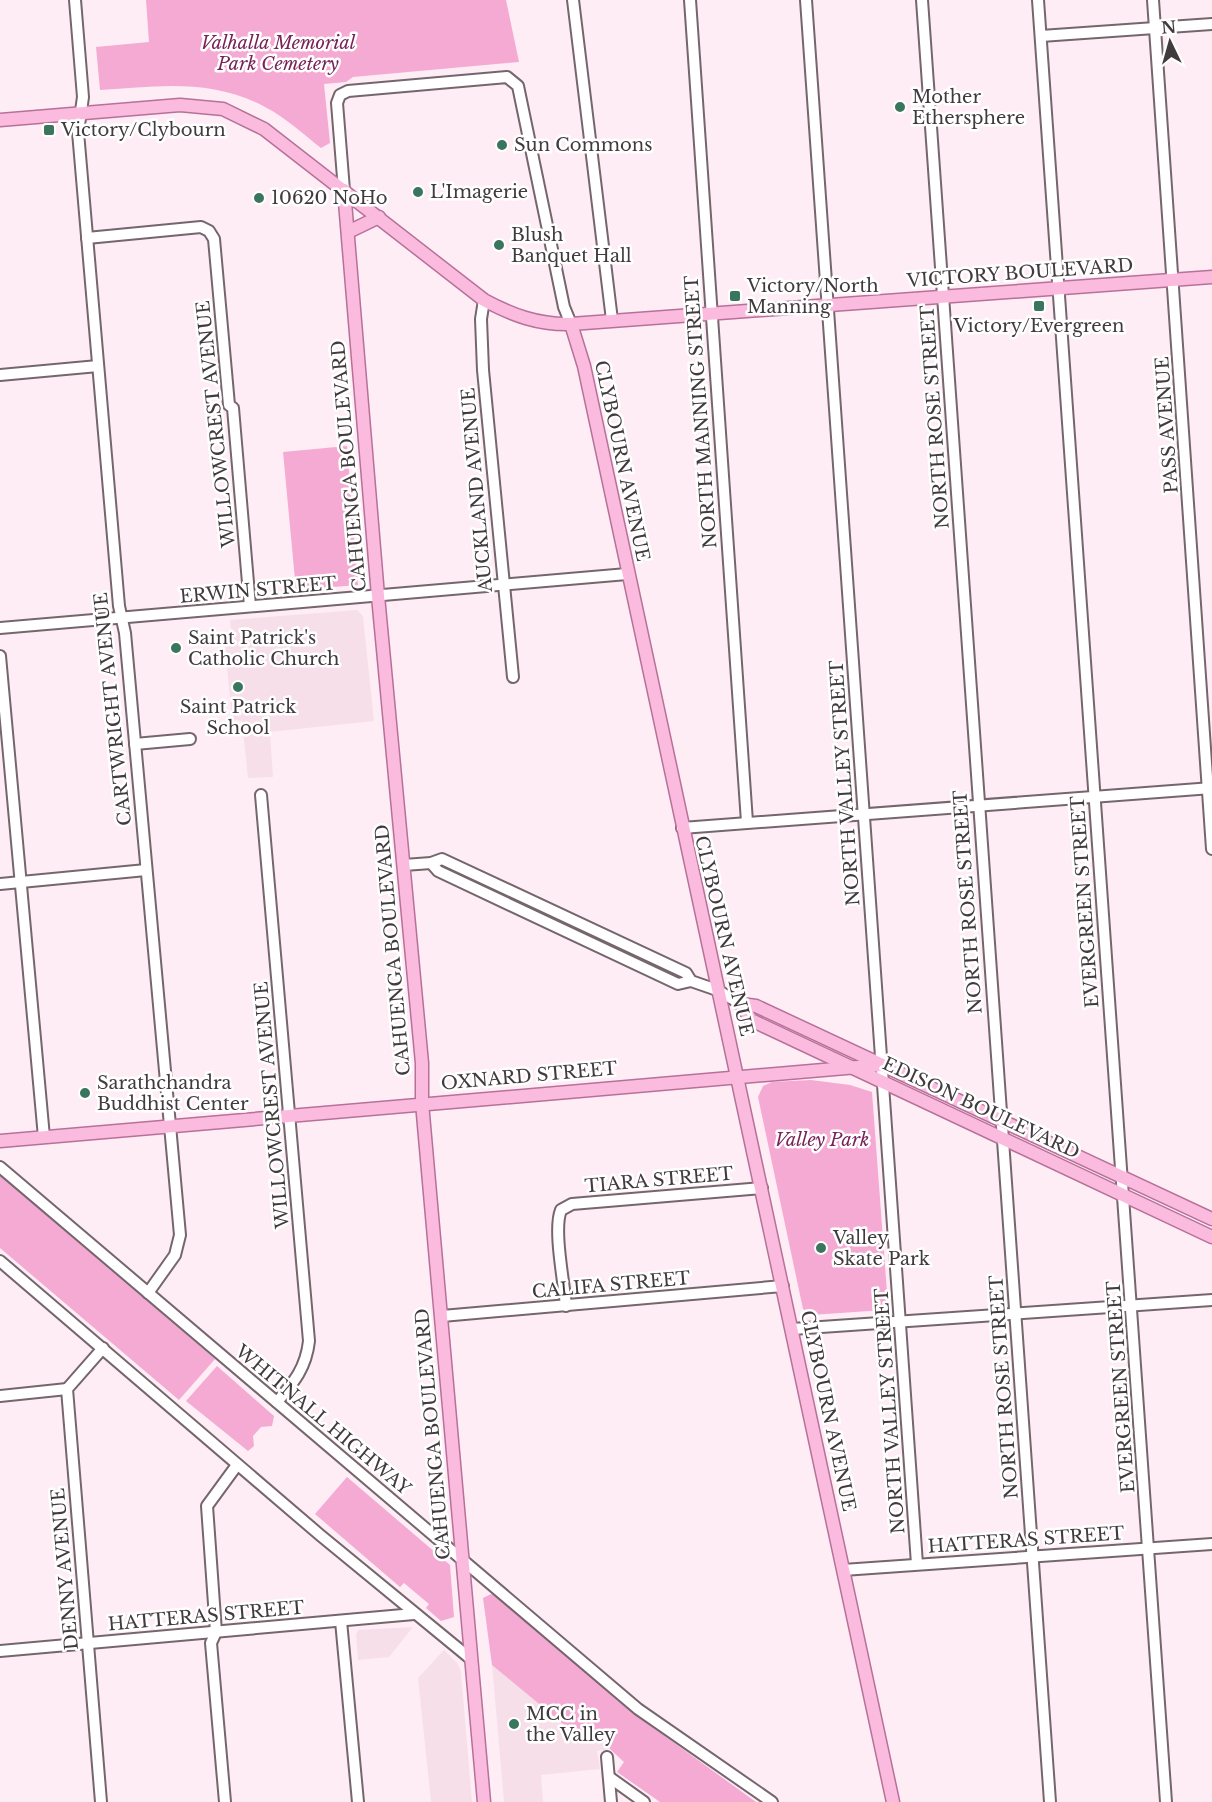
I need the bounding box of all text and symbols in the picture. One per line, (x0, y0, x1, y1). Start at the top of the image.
north arrow (1140, 12, 1200, 72)
text: N (1160, 16, 1177, 38)
park label: Valhalla Memorial Park Cemetery (201, 32, 356, 75)
place label: Mother Ethersphere (912, 86, 1025, 129)
marker: Mother Ethersphere (893, 100, 907, 114)
place label: Victory/Clybourn (60, 119, 226, 141)
marker: Victory/Clybourn (42, 123, 56, 137)
place label: Sun Commons (514, 134, 652, 156)
marker: Sun Commons (495, 138, 509, 152)
place label: L'Imagerie (430, 181, 528, 203)
marker: L'Imagerie (411, 185, 425, 199)
place label: 10620 NoHo (271, 187, 387, 209)
marker: 10620 NoHo (252, 191, 266, 205)
place label: Blush Banquet Hall (511, 224, 632, 267)
marker: Blush Banquet Hall (492, 238, 506, 252)
street label: VICTORY BOULEVARD (905, 254, 1134, 292)
street label: NORTH MANNING STREET (680, 274, 722, 549)
place label: Victory/North Manning (746, 275, 879, 318)
marker: Victory/North Manning (728, 289, 742, 303)
marker: Victory/Evergreen (1032, 299, 1046, 313)
street label: WILLOWCREST AVENUE (192, 300, 240, 549)
street label: NORTH ROSE STREET (916, 304, 954, 530)
place label: Victory/Evergreen (953, 315, 1124, 337)
street label: CAHUENGA BOULEVARD (327, 339, 371, 593)
street label: PASS AVENUE (1151, 356, 1183, 494)
street label: CLYBOURN AVENUE (590, 359, 654, 563)
street label: AUCKLAND AVENUE (457, 387, 497, 594)
street label: ERWIN STREET (179, 572, 338, 608)
street label: CARTWRIGHT AVENUE (90, 591, 136, 827)
place label: Saint Patrick's Catholic Church (188, 627, 339, 670)
marker: Saint Patrick's Catholic Church (169, 641, 183, 655)
street label: NORTH VALLEY STREET (825, 659, 865, 907)
marker: Saint Patrick School (231, 680, 245, 694)
place label: Saint Patrick School (180, 696, 296, 739)
street label: NORTH ROSE STREET (949, 789, 987, 1015)
street label: EVERGREEN STREET (1067, 795, 1103, 1009)
street label: CAHUENGA BOULEVARD (371, 823, 415, 1077)
street label: CLYBOURN AVENUE (690, 834, 758, 1038)
street label: WILLOWCREST AVENUE (250, 981, 294, 1230)
street label: EDISON BOULEVARD (879, 1053, 1083, 1163)
street label: OXNARD STREET (440, 1057, 619, 1095)
place label: Sarathchandra Buddhist Center (97, 1072, 249, 1115)
marker: Sarathchandra Buddhist Center (78, 1086, 92, 1100)
park label: Valley Park (775, 1129, 869, 1151)
street label: TIARA STREET (584, 1162, 735, 1197)
place label: Valley Skate Park (832, 1227, 930, 1270)
marker: Valley Skate Park (814, 1241, 828, 1255)
street label: CALIFA STREET (531, 1267, 692, 1303)
street label: NORTH ROSE STREET (985, 1274, 1023, 1500)
street label: EVERGREEN STREET (1103, 1280, 1139, 1494)
street label: NORTH VALLEY STREET (870, 1287, 910, 1535)
street label: CAHUENGA BOULEVARD (411, 1307, 455, 1561)
street label: CLYBOURN AVENUE (796, 1309, 860, 1513)
street label: WHITNALL HIGHWAY (230, 1339, 416, 1500)
street label: DENNY AVENUE (47, 1487, 83, 1651)
street label: HATTERAS STREET (927, 1522, 1125, 1558)
street label: HATTERAS STREET (107, 1596, 306, 1636)
place label: MCC in the Valley (526, 1703, 616, 1746)
marker: MCC in the Valley (507, 1717, 521, 1731)

